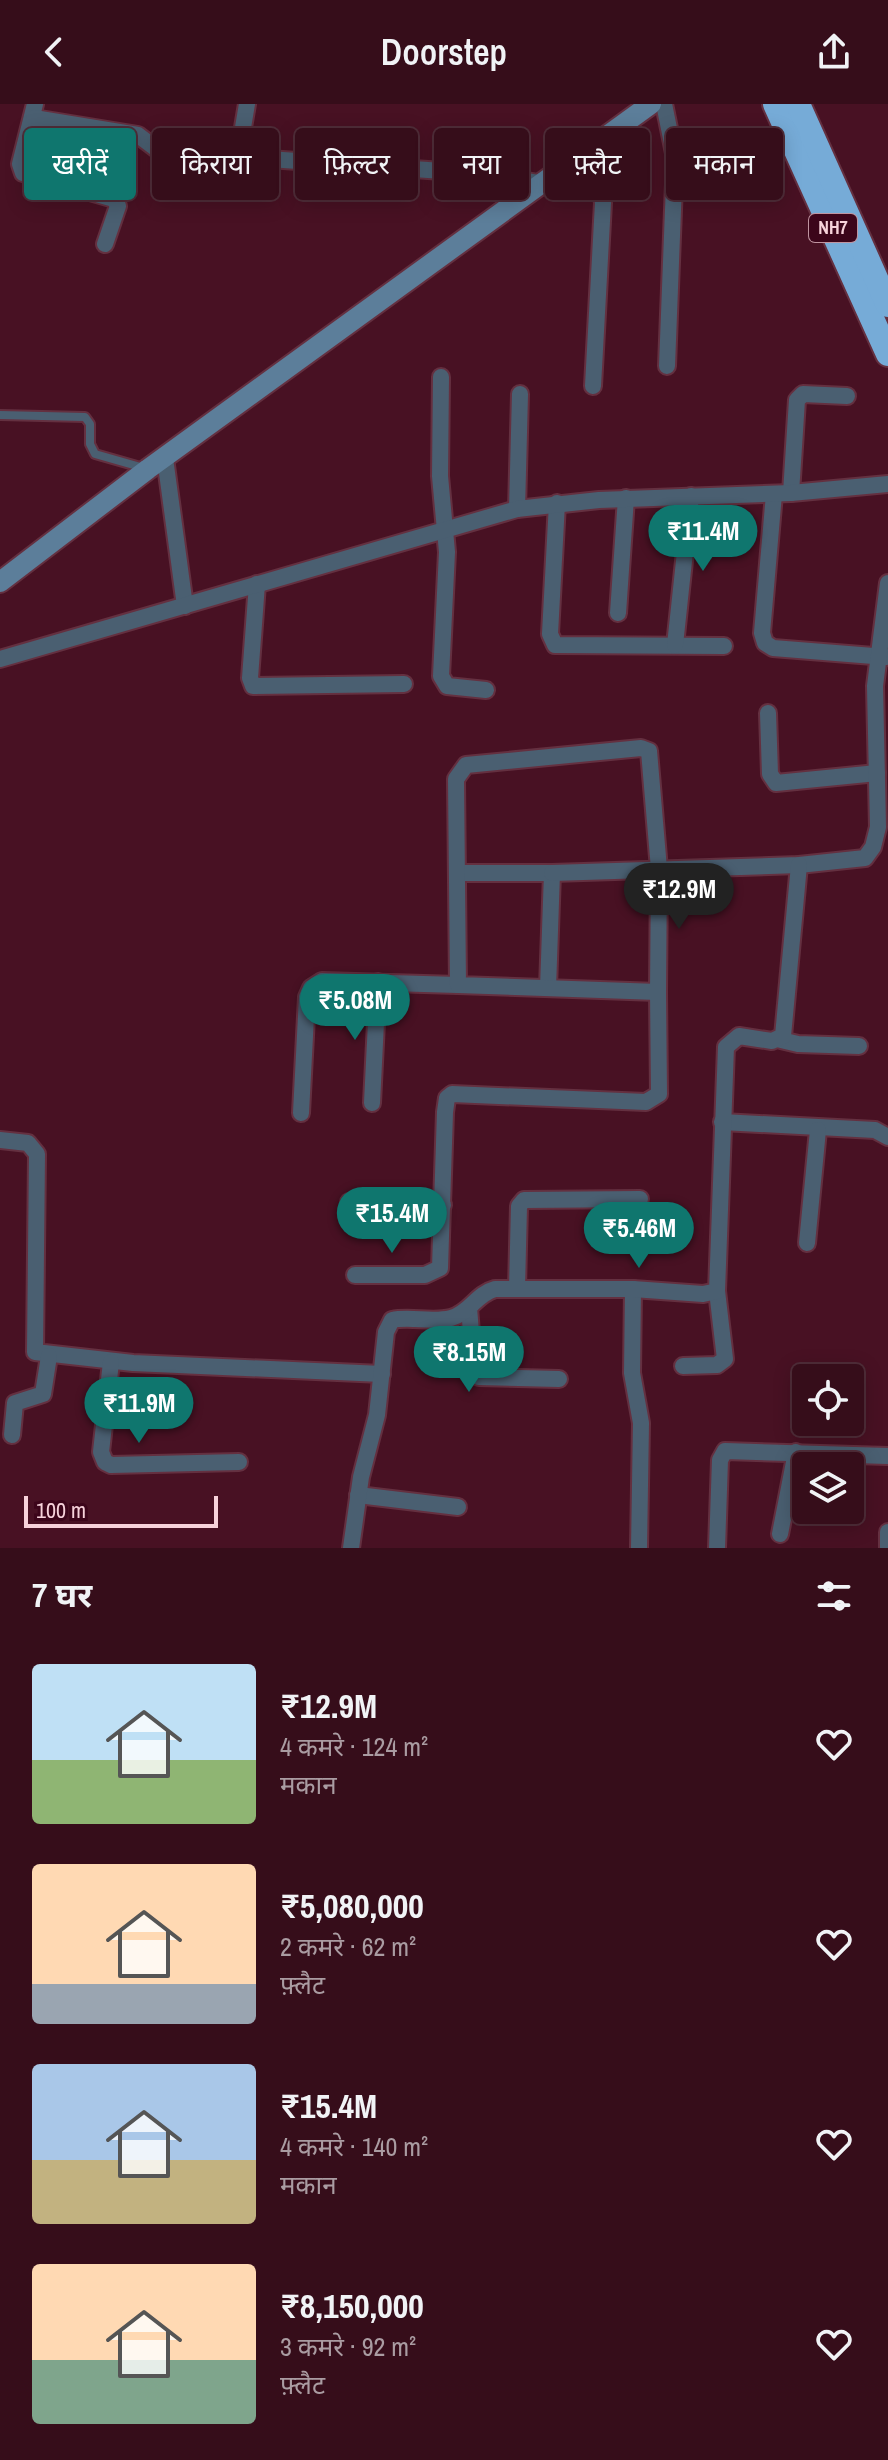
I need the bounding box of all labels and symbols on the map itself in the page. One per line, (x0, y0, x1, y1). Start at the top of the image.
road number: NH7 (809, 214, 857, 242)
pin: ₹11.4M (638, 505, 768, 573)
pin: ₹12.9M (614, 863, 744, 931)
pin: ₹5.08M (290, 974, 420, 1042)
pin: ₹15.4M (327, 1187, 457, 1255)
pin: ₹5.46M (574, 1202, 704, 1270)
pin: ₹8.15M (404, 1326, 534, 1394)
pin: ₹11.9M (74, 1377, 204, 1445)
scale bar (24, 1492, 218, 1528)

